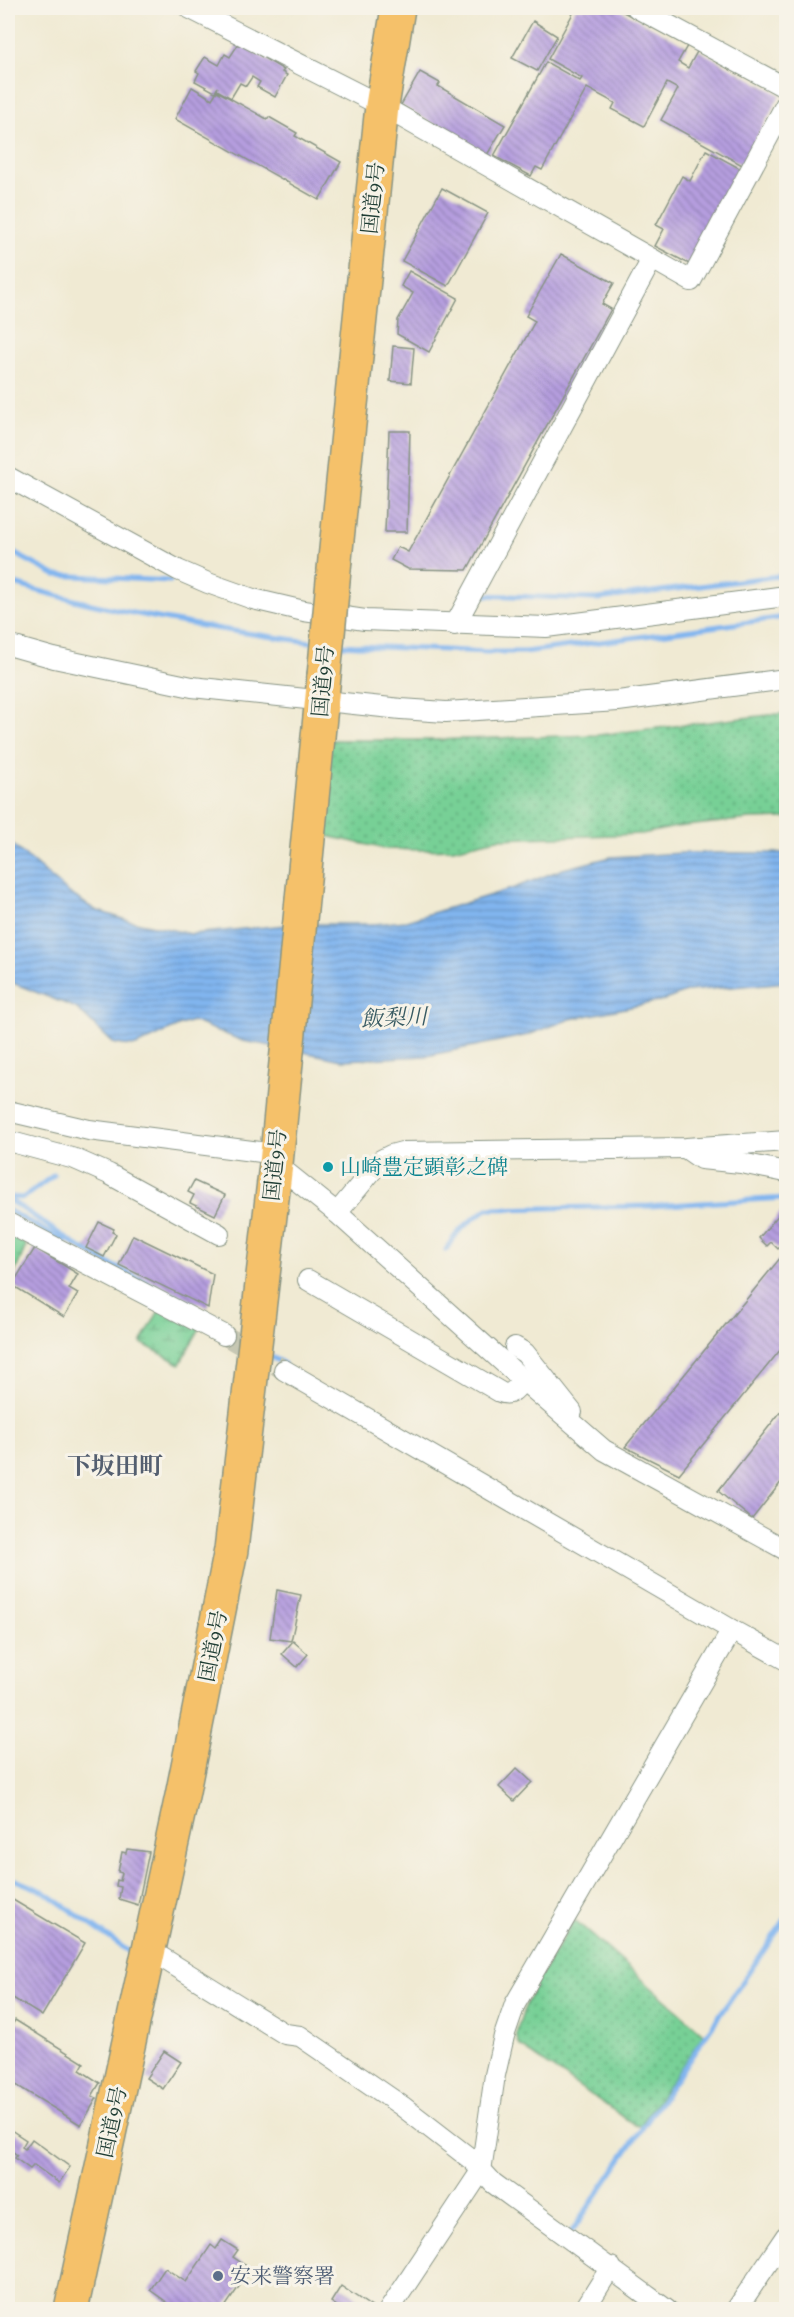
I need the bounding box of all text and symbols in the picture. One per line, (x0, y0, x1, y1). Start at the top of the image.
street label: 国道9号 (355, 160, 391, 236)
street label: 国道9号 (306, 644, 340, 718)
water label: 飯梨川 (360, 1002, 429, 1034)
street label: 国道9号 (257, 1127, 293, 1203)
place label: 山崎豊定顕彰之碑 (340, 1153, 508, 1181)
marker: 山崎豊定顕彰之碑 (321, 1160, 335, 1174)
district label: 下坂田町 (67, 1450, 163, 1482)
street label: 国道9号 (192, 1608, 234, 1684)
street label: 国道9号 (91, 2084, 133, 2160)
place label: 安来警察署 (230, 2262, 335, 2290)
marker: 安来警察署 (211, 2269, 225, 2283)

